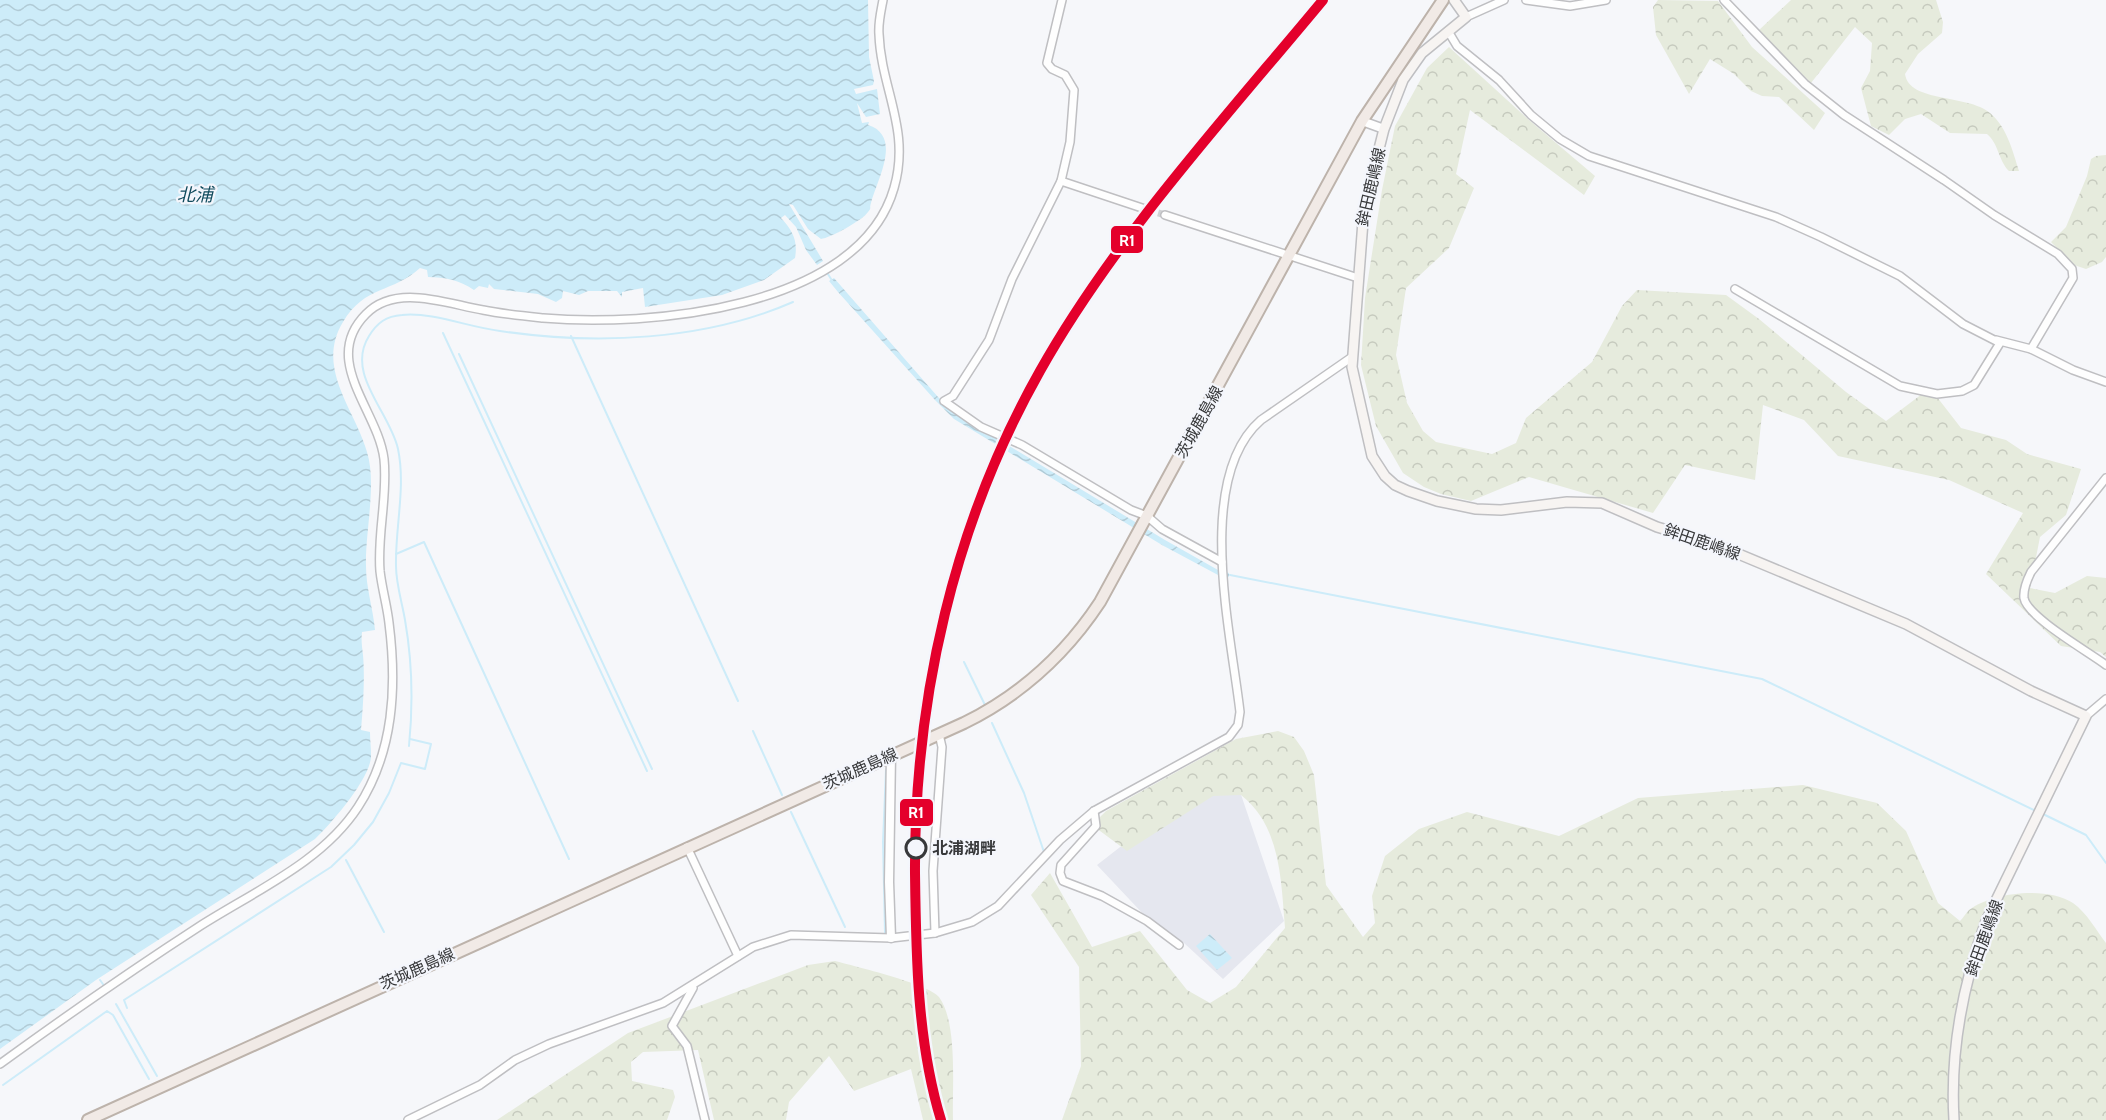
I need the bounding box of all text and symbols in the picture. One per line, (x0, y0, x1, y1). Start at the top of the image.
street label: 鉾田鹿嶋線 (1353, 146, 1389, 228)
water label: 北浦 (177, 184, 216, 206)
line badge: R1 (1110, 225, 1144, 254)
text: R1 (1119, 231, 1135, 250)
street label: 茨城鹿島線 (1171, 382, 1227, 462)
street label: 鉾田鹿嶋線 (1661, 520, 1743, 564)
street label: 茨城鹿島線 (820, 744, 900, 794)
line badge: R1 (899, 798, 934, 827)
text: R1 (908, 803, 924, 822)
marker: 北浦湖畔 (905, 837, 927, 859)
place label: 北浦湖畔 (932, 839, 996, 858)
street label: 鉾田鹿嶋線 (1961, 897, 2007, 979)
street label: 茨城鹿島線 (377, 944, 457, 994)

